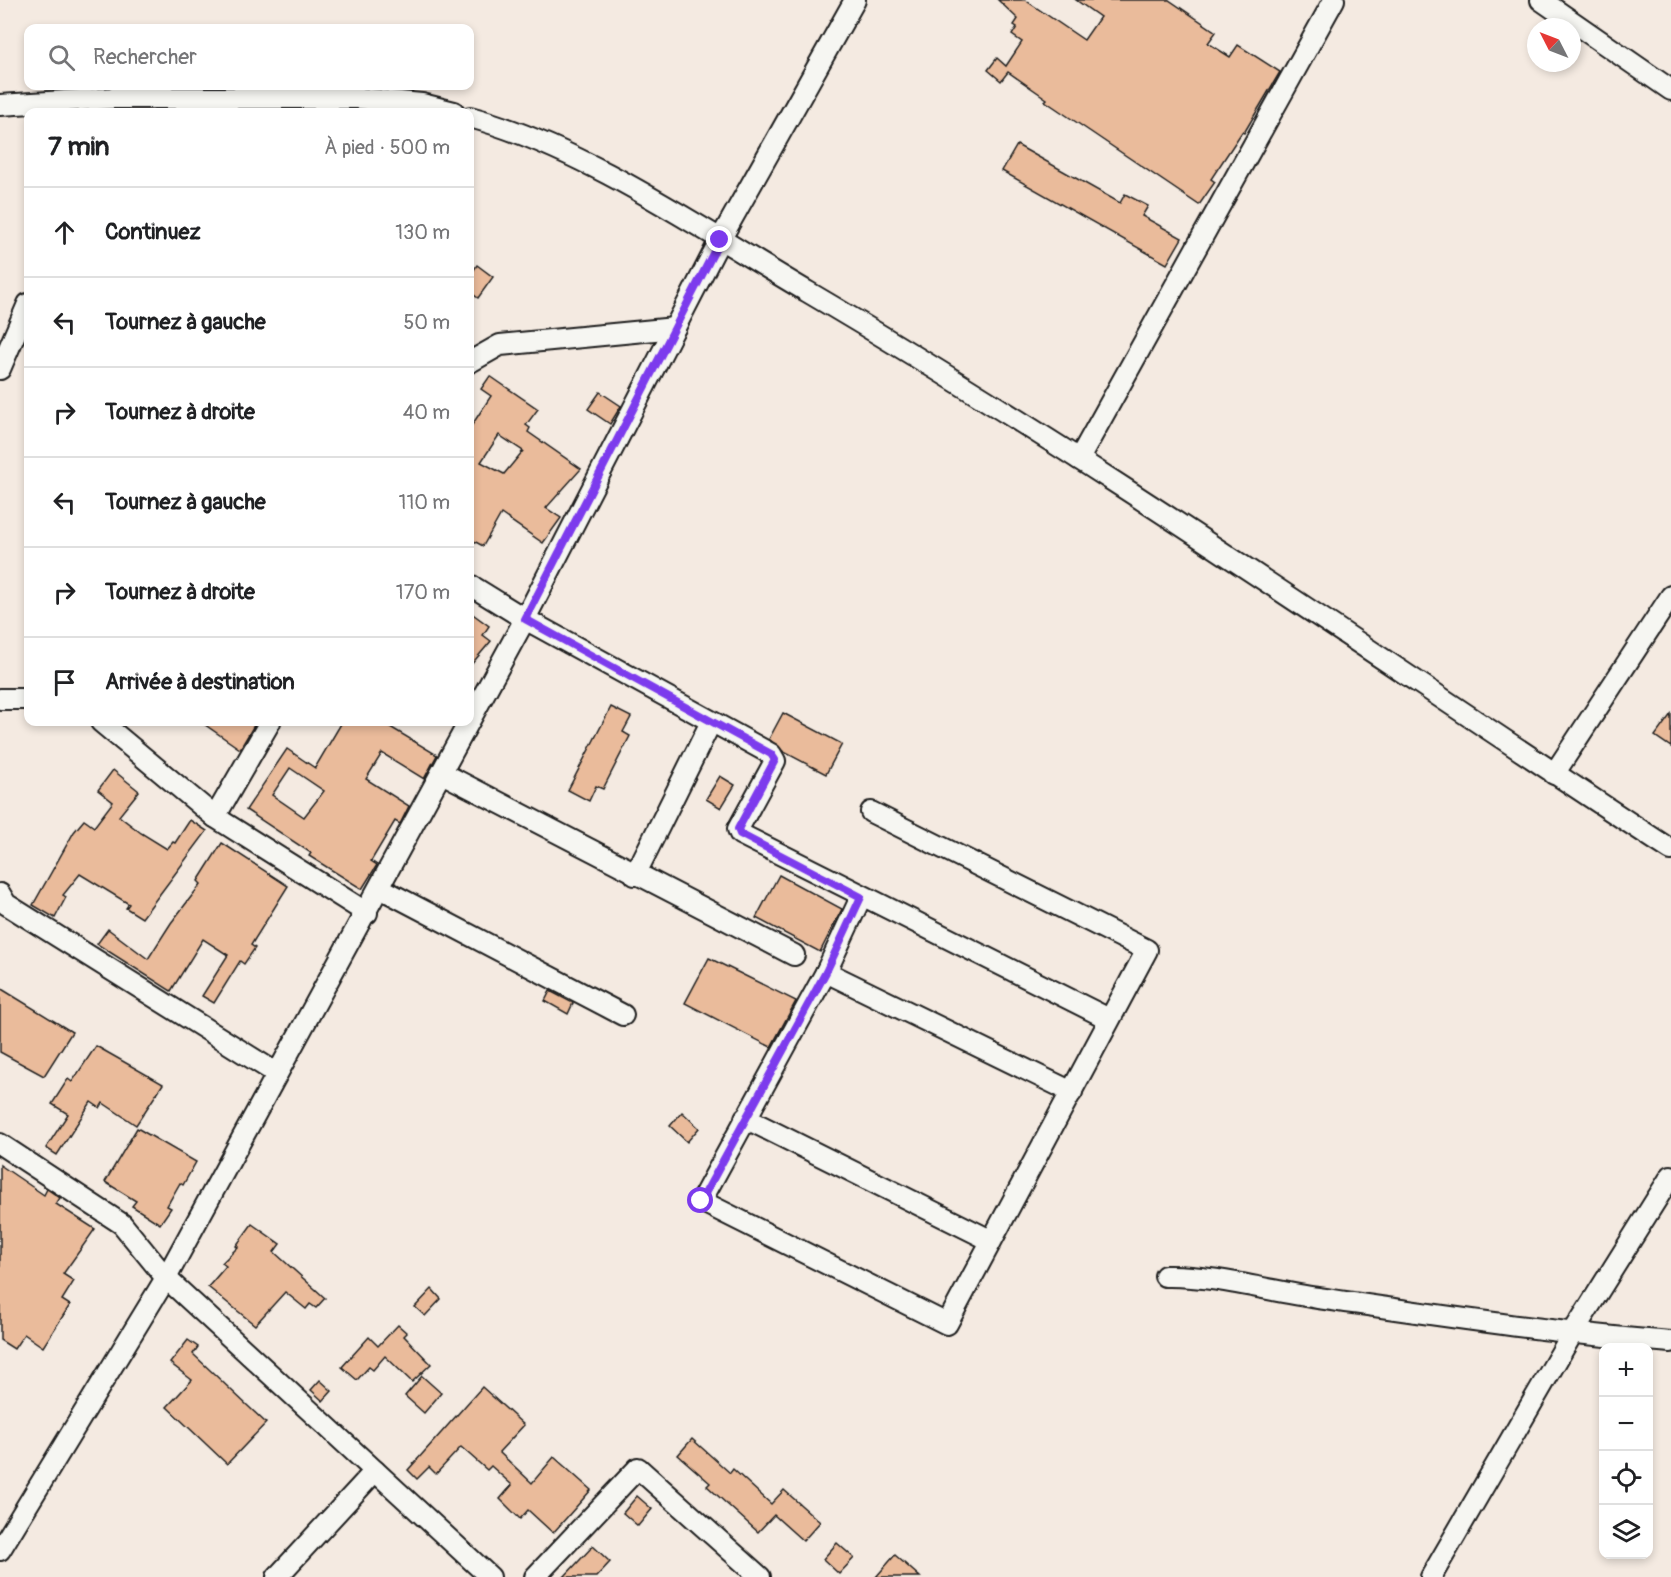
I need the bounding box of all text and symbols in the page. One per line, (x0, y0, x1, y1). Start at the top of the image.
north arrow (1527, 18, 1581, 72)
search box (24, 24, 474, 90)
icon: search (45, 41, 78, 74)
text: Rechercher (93, 43, 197, 71)
text: 7 min (48, 131, 110, 163)
text: À pied · 500 m (324, 135, 450, 160)
icon: ahead (48, 216, 81, 249)
text: Continuez (105, 218, 201, 246)
text: 130 m (395, 220, 450, 245)
route end (706, 226, 732, 252)
icon: left (48, 306, 81, 339)
text: Tournez à gauche (105, 308, 266, 336)
text: 50 m (403, 310, 450, 335)
icon: right (48, 396, 81, 429)
text: Tournez à droite (105, 398, 255, 426)
text: 40 m (403, 400, 450, 425)
icon: left (48, 486, 81, 519)
text: Tournez à gauche (105, 488, 266, 516)
text: 110 m (399, 490, 450, 515)
icon: right (48, 576, 81, 609)
text: Tournez à droite (105, 578, 255, 606)
text: 170 m (396, 580, 450, 605)
icon: arrive (48, 666, 81, 699)
text: Arrivée à destination (105, 668, 295, 696)
route start (687, 1187, 713, 1213)
map controls (1599, 1343, 1653, 1559)
button: + (1599, 1343, 1653, 1397)
button: − (1599, 1397, 1653, 1451)
button: locate (1599, 1451, 1653, 1505)
button: layers (1599, 1505, 1653, 1559)

